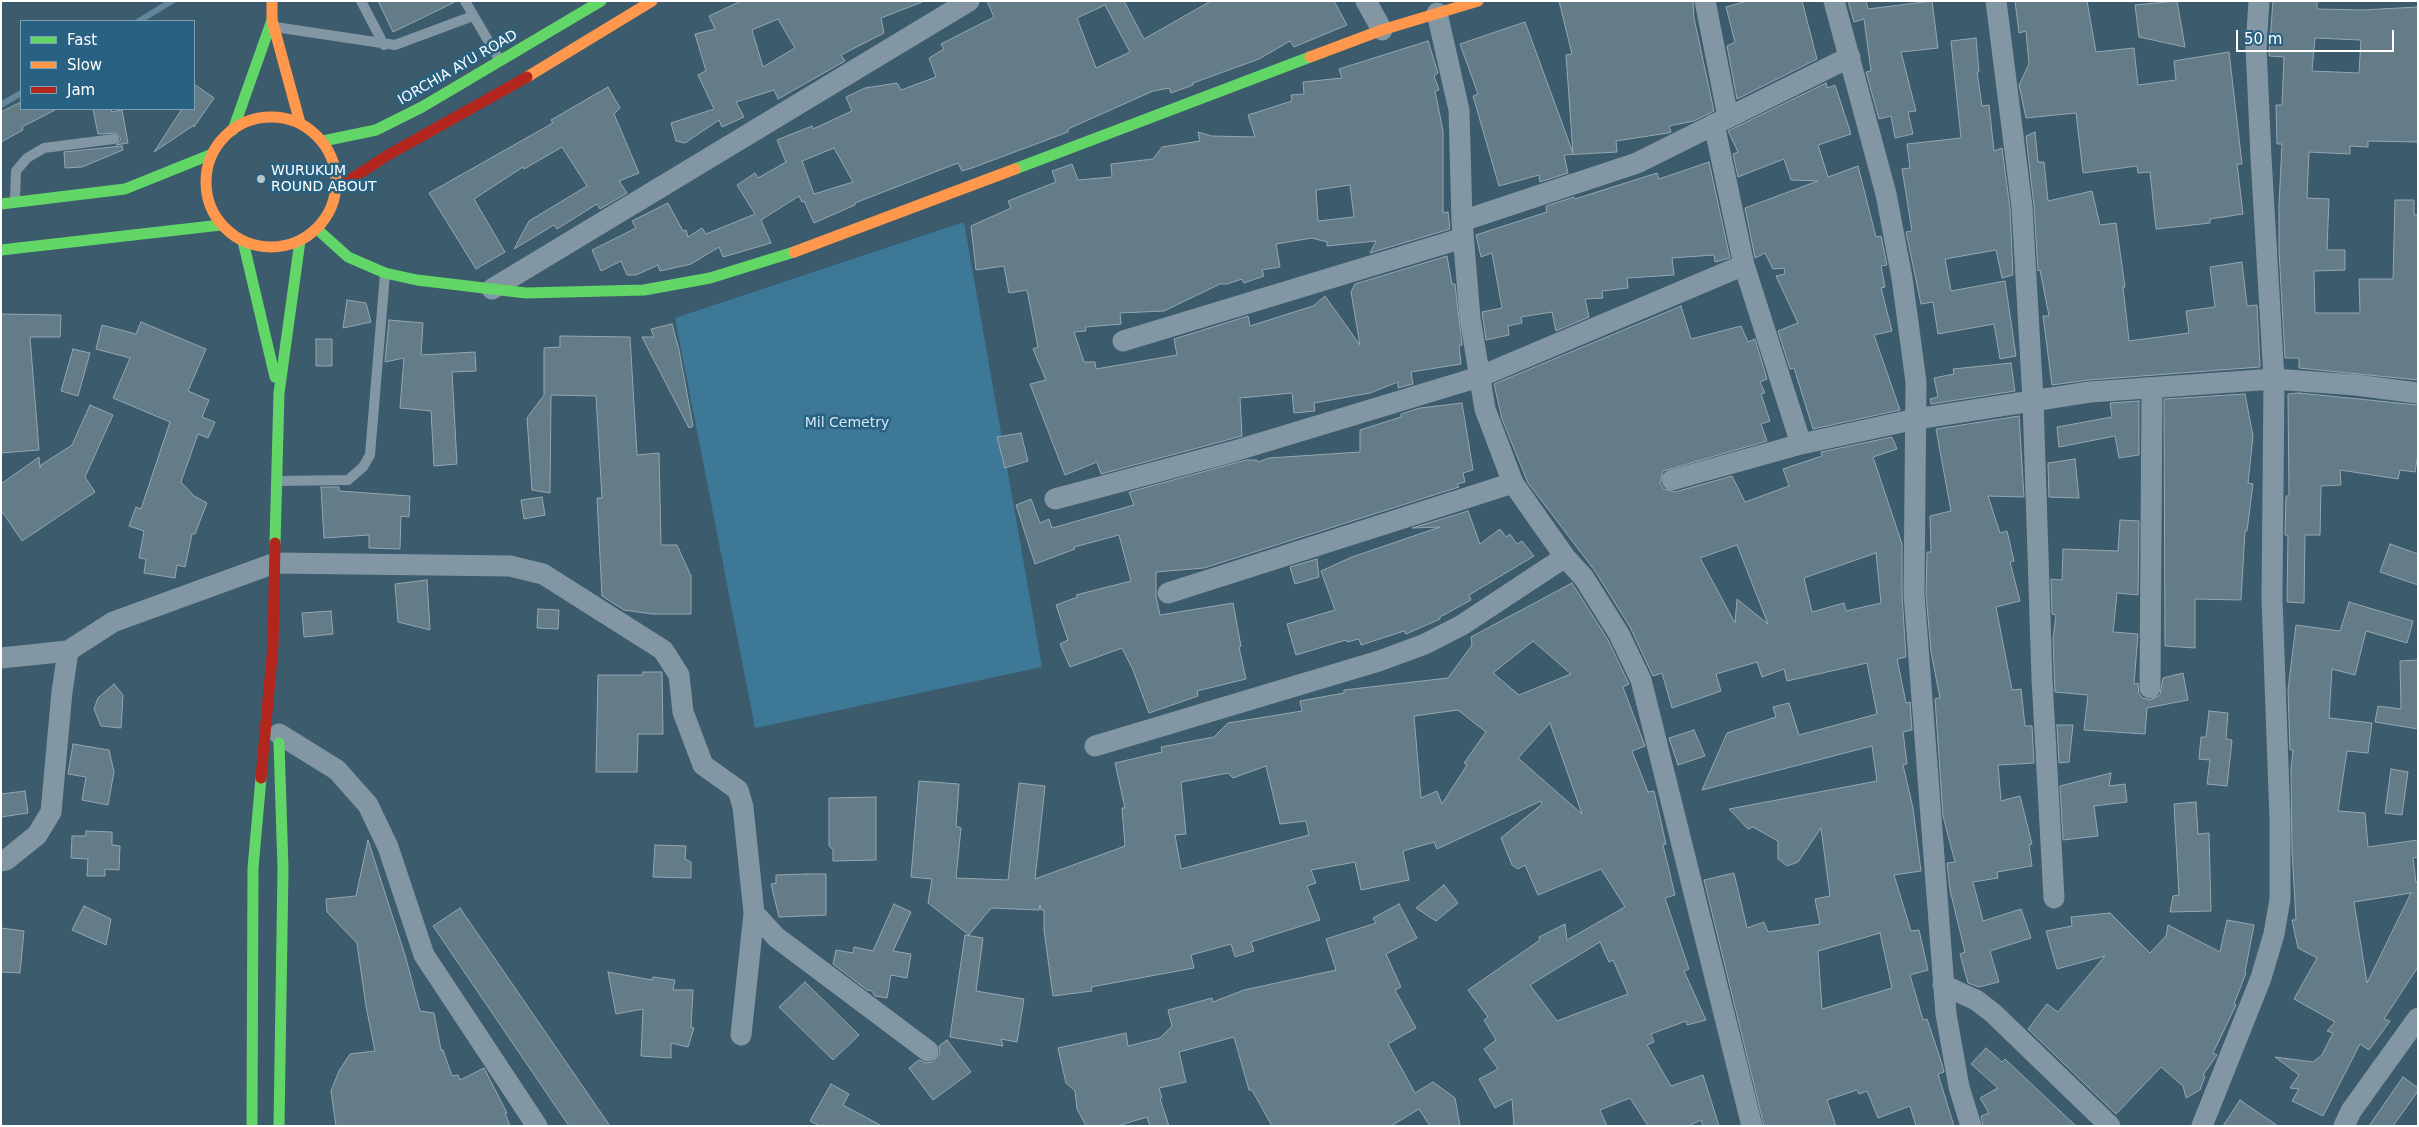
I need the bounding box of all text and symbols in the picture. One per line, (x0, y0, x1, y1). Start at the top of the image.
legend (20, 20, 195, 110)
scale bar (2239, 20, 2396, 52)
street label: IORCHIA AYU ROAD (395, 27, 521, 109)
text: 50 m (2244, 30, 2282, 48)
text: Fast (67, 31, 97, 49)
text: Slow (67, 56, 102, 74)
text: Jam (67, 81, 95, 99)
place label: WURUKUM ROUND ABOUT (271, 163, 376, 196)
marker: WURUKUM ROUND ABOUT (255, 173, 267, 185)
park label: Mil Cemetry (805, 415, 889, 431)

